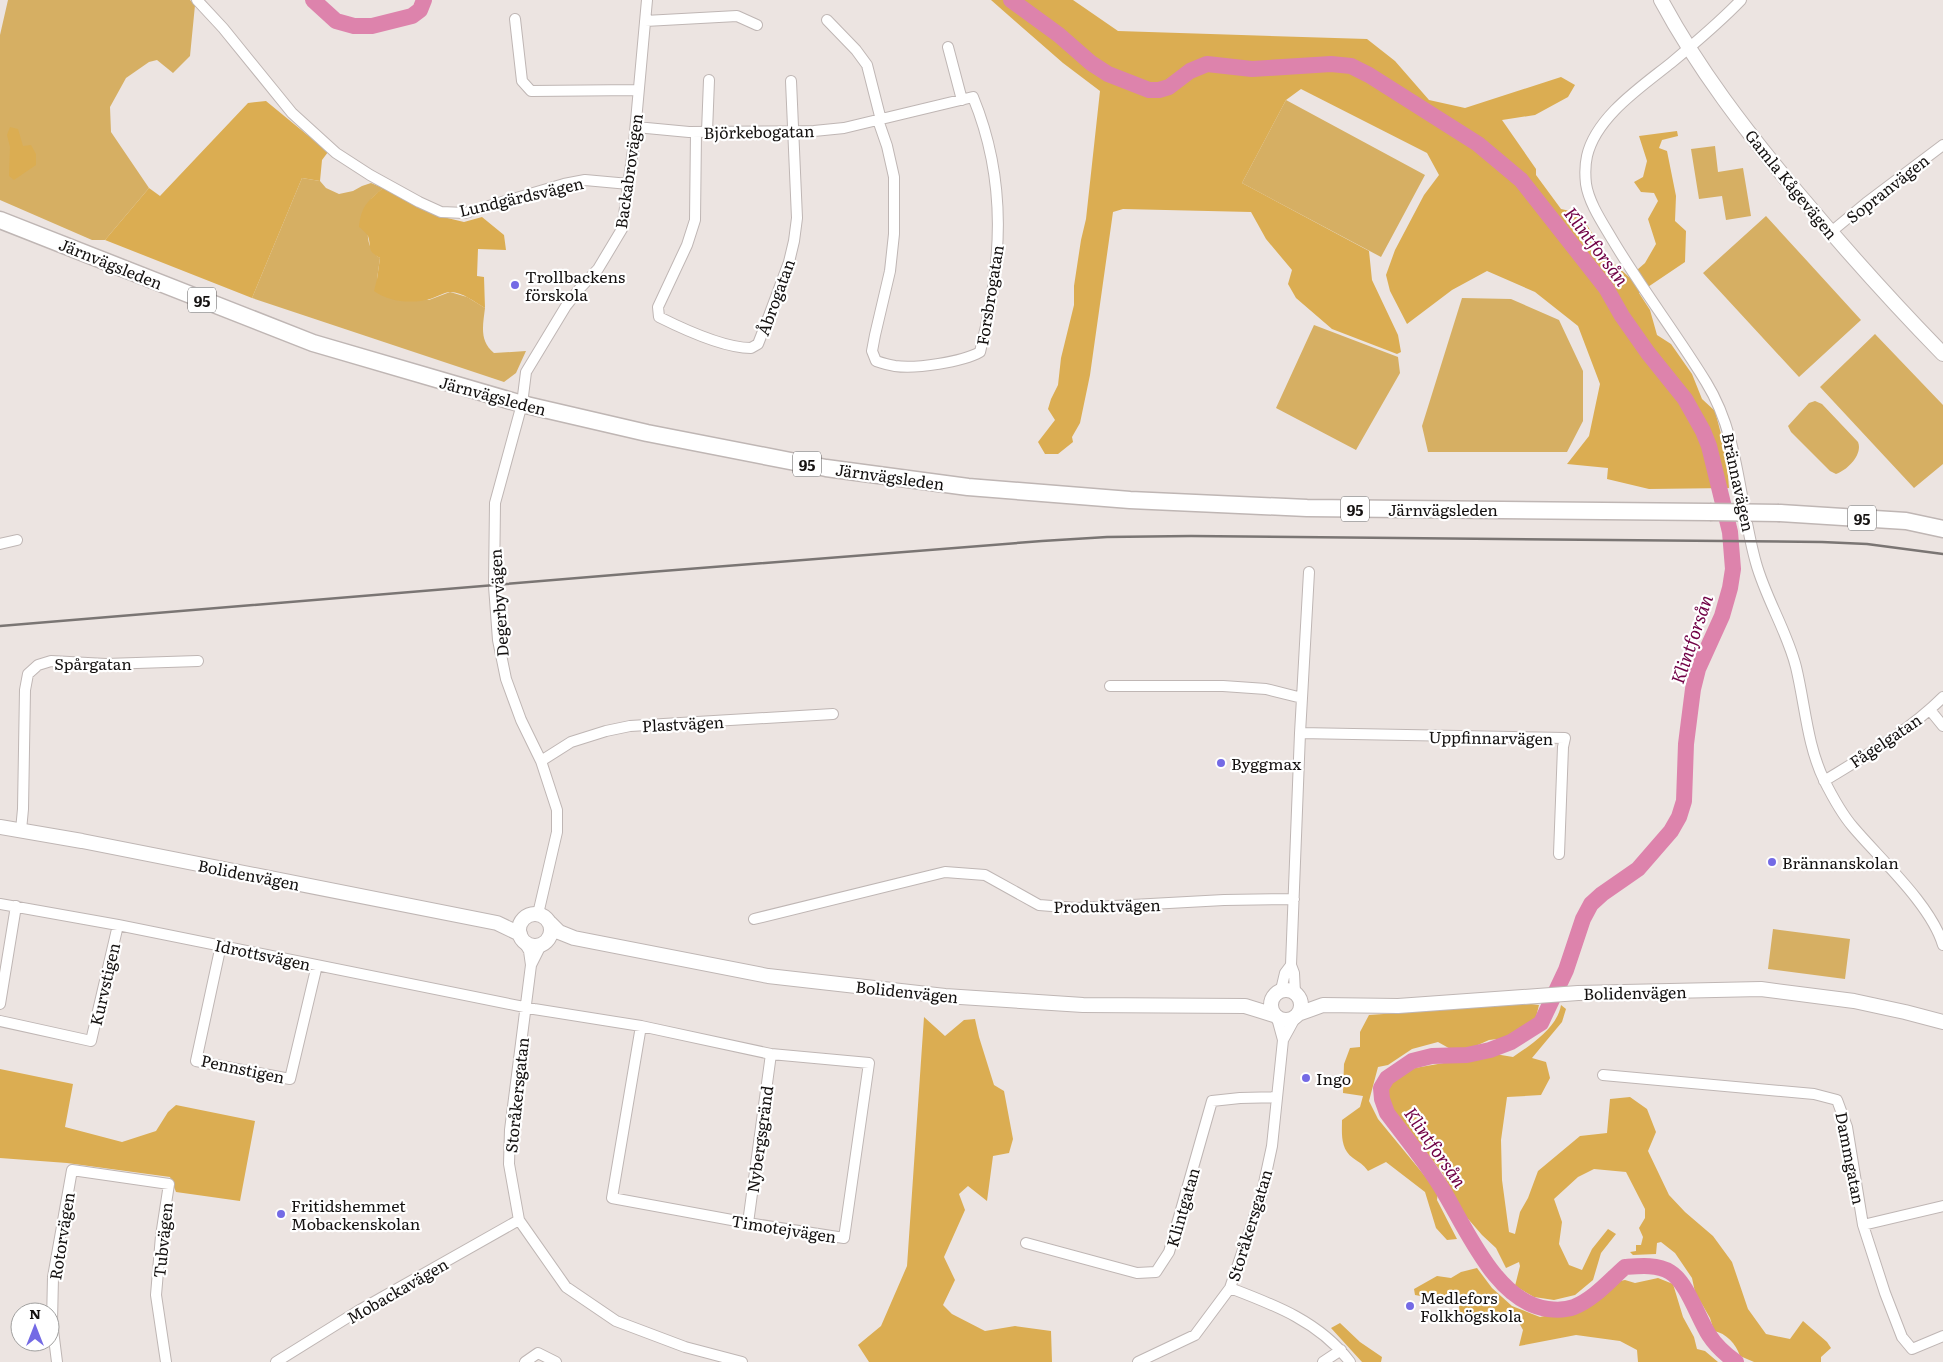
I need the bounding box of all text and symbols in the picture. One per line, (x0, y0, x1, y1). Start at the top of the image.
street label: Backabrovägen (608, 111, 648, 230)
street label: Björkebogatan (703, 118, 815, 144)
street label: Gamla Kågevägen (1740, 124, 1844, 245)
street label: Sopranvägen (1840, 148, 1934, 228)
street label: Lundgärdsvägen (456, 170, 586, 222)
water label: Klintforsån (1558, 201, 1636, 291)
street label: Järnvägsleden (56, 231, 167, 295)
street label: Forsbrogatan (969, 243, 1009, 347)
street label: Åbrogatan (750, 255, 800, 339)
place label: Trollbackens förskola (525, 264, 625, 306)
marker: Trollbackens förskola (509, 279, 521, 291)
road number: 95 (188, 288, 216, 312)
street label: Järnvägsleden (437, 369, 550, 421)
street label: Brännavägen (1717, 430, 1761, 534)
road number: 95 (793, 452, 821, 476)
street label: Järnvägsleden (834, 456, 946, 496)
road number: 95 (1341, 496, 1369, 522)
street label: Järnvägsleden (1388, 497, 1498, 521)
road number: 95 (1848, 506, 1876, 530)
street label: Degerbyvägen (482, 548, 514, 658)
water label: Klintforsån (1663, 590, 1719, 687)
street label: Spårgatan (54, 651, 132, 675)
street label: Fågelgatan (1844, 707, 1926, 773)
street label: Plastvägen (641, 709, 725, 737)
street label: Uppfinnarvägen (1429, 724, 1554, 750)
place label: Byggmax (1231, 751, 1302, 775)
marker: Byggmax (1215, 757, 1227, 769)
place label: Brännanskolan (1782, 850, 1899, 874)
street label: Bolidenvägen (196, 852, 302, 896)
marker: Brännanskolan (1766, 856, 1778, 868)
street label: Produktvägen (1053, 892, 1161, 918)
street label: Idrottsvägen (213, 932, 314, 976)
street label: Kurvstigen (83, 940, 125, 1028)
street label: Bolidenvägen (854, 974, 960, 1008)
street label: Bolidenvägen (1583, 979, 1687, 1005)
street label: Storåkersgatan (498, 1036, 534, 1154)
street label: Pennstigen (199, 1047, 287, 1089)
place label: Ingo (1316, 1066, 1351, 1090)
marker: Ingo (1300, 1072, 1312, 1084)
street label: Nybergsgränd (740, 1084, 778, 1194)
water label: Klintforsån (1398, 1101, 1474, 1193)
street label: Dammgatan (1830, 1110, 1872, 1207)
street label: Klintgatan (1159, 1164, 1205, 1250)
street label: Storåkersgatan (1221, 1166, 1278, 1284)
street label: Rotorvägen (42, 1190, 80, 1282)
place label: Fritidshemmet Mobackenskolan (291, 1193, 421, 1235)
street label: Tubvägen (146, 1201, 178, 1279)
marker: Fritidshemmet Mobackenskolan (275, 1208, 287, 1220)
street label: Timotejvägen (730, 1208, 839, 1248)
street label: Mobackavägen (342, 1251, 453, 1329)
place label: Medlefors Folkhögskola (1420, 1285, 1522, 1327)
marker: Medlefors Folkhögskola (1404, 1300, 1416, 1312)
north arrow (10, 1302, 60, 1352)
text: N (29, 1303, 41, 1323)

